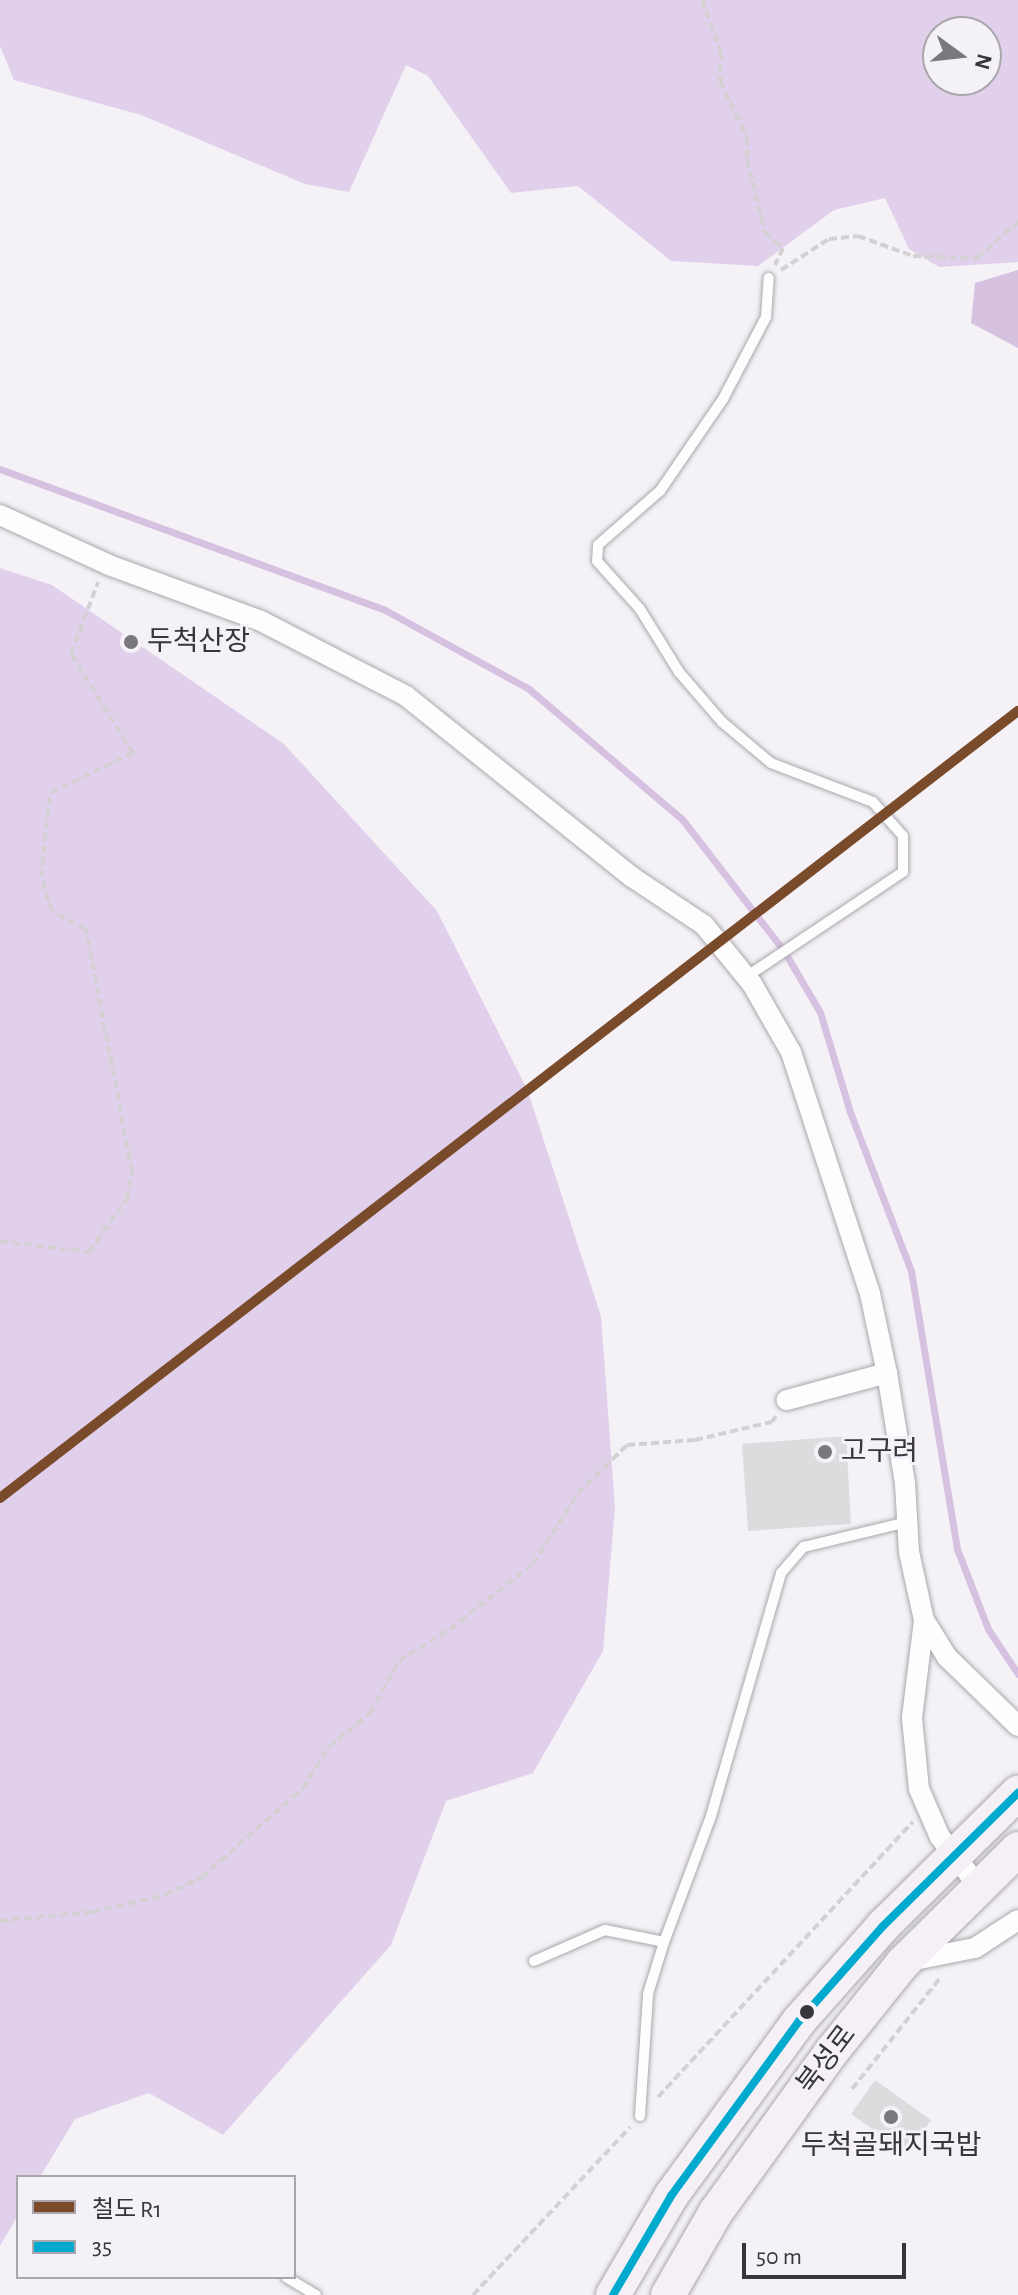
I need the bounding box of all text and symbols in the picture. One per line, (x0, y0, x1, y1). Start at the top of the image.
north arrow (922, 16, 1002, 96)
text: N (971, 51, 996, 72)
place label: 두척산장 (147, 625, 250, 659)
marker: 두척산장 (122, 633, 140, 651)
place label: 고구려 (841, 1435, 918, 1469)
marker: 고구려 (816, 1443, 834, 1461)
unlabelled marker (799, 2004, 815, 2020)
street label: 북성로 (790, 2019, 864, 2101)
marker: 두척골돼지국밥 (882, 2108, 900, 2126)
place label: 두척골돼지국밥 (801, 2129, 981, 2163)
legend (16, 2175, 296, 2279)
text: 철도 R1 (92, 2198, 162, 2222)
scale bar (746, 2227, 910, 2277)
text: 35 (92, 2235, 112, 2259)
text: 50 m (756, 2245, 802, 2269)

